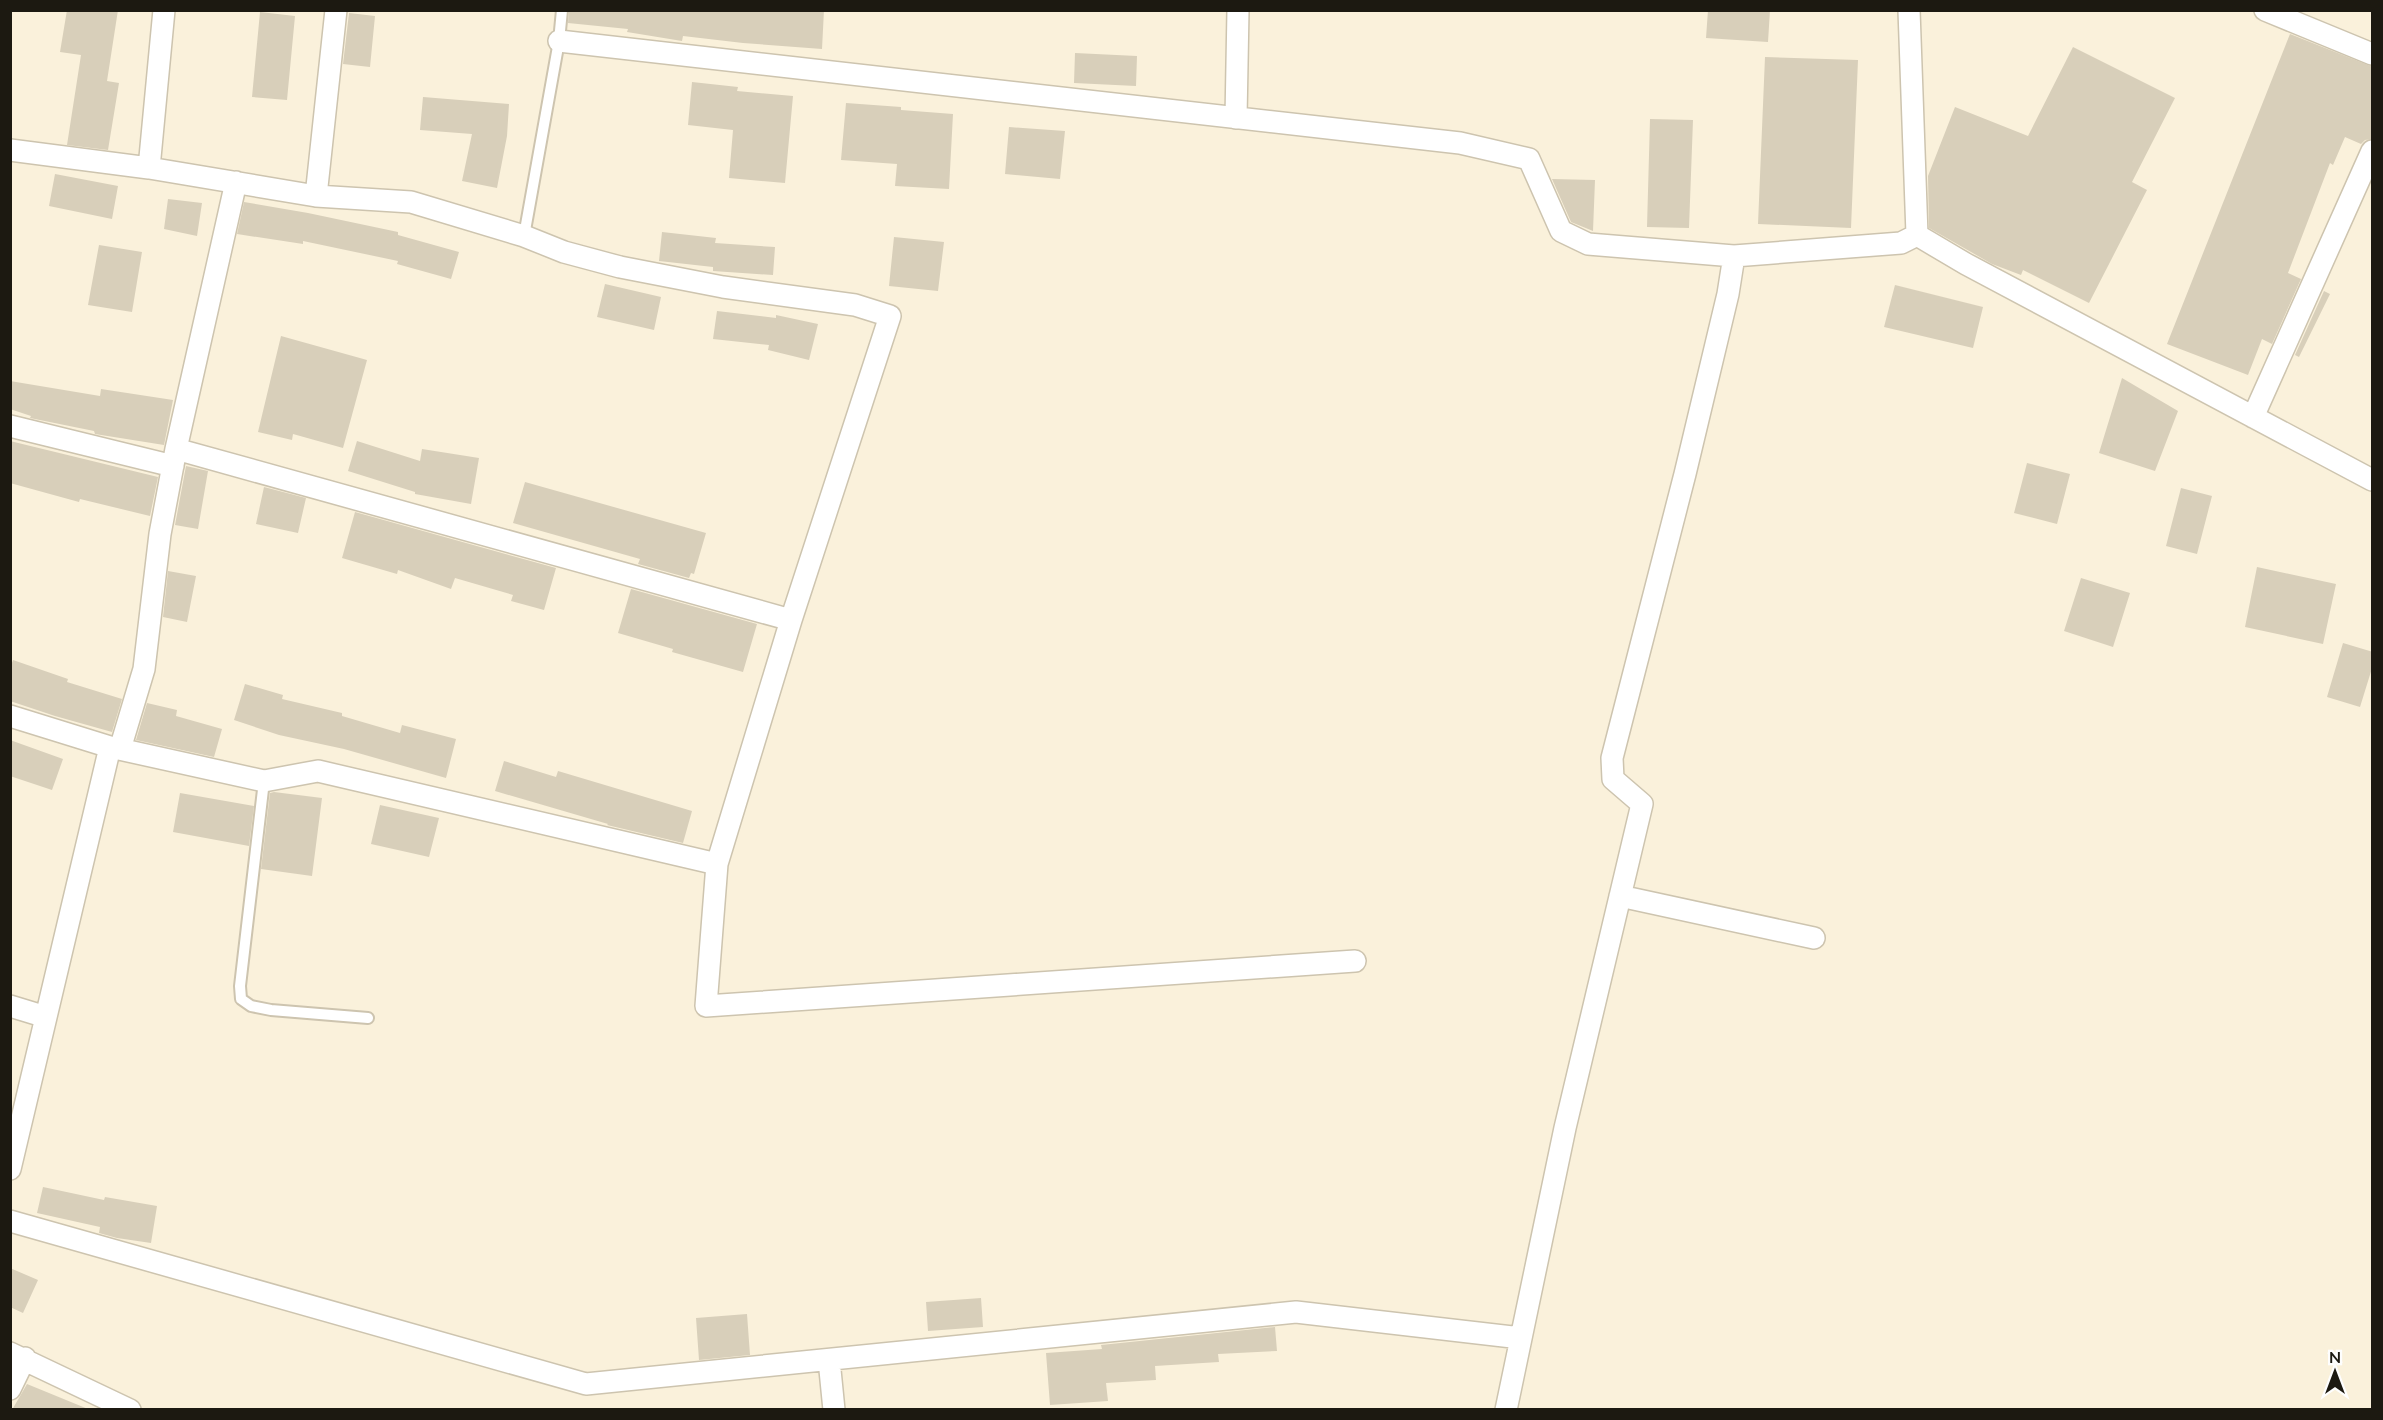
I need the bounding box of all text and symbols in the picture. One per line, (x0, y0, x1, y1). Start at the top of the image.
north arrow (2305, 1342, 2365, 1402)
text: N (2329, 1347, 2341, 1367)

